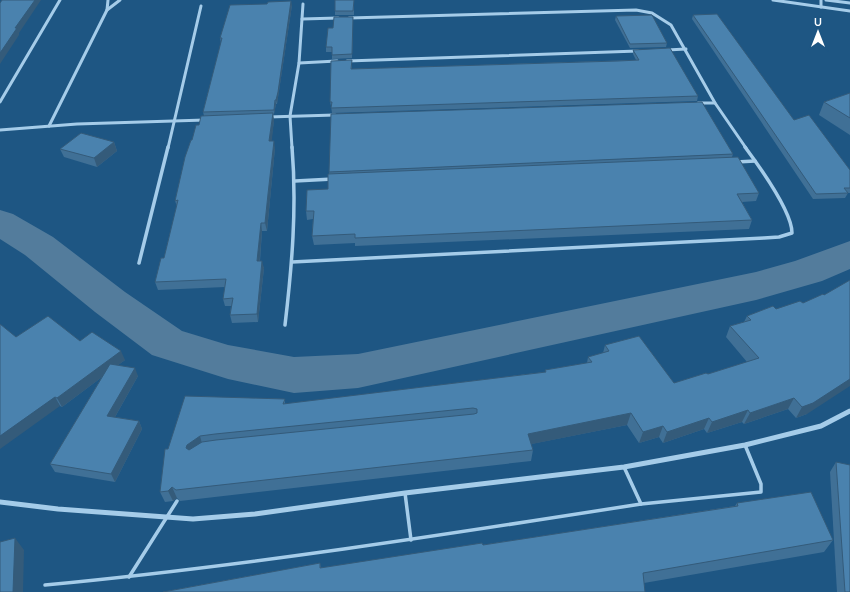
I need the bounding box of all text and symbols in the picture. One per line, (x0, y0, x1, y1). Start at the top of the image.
north arrow (798, 12, 838, 52)
text: U (814, 14, 822, 29)

